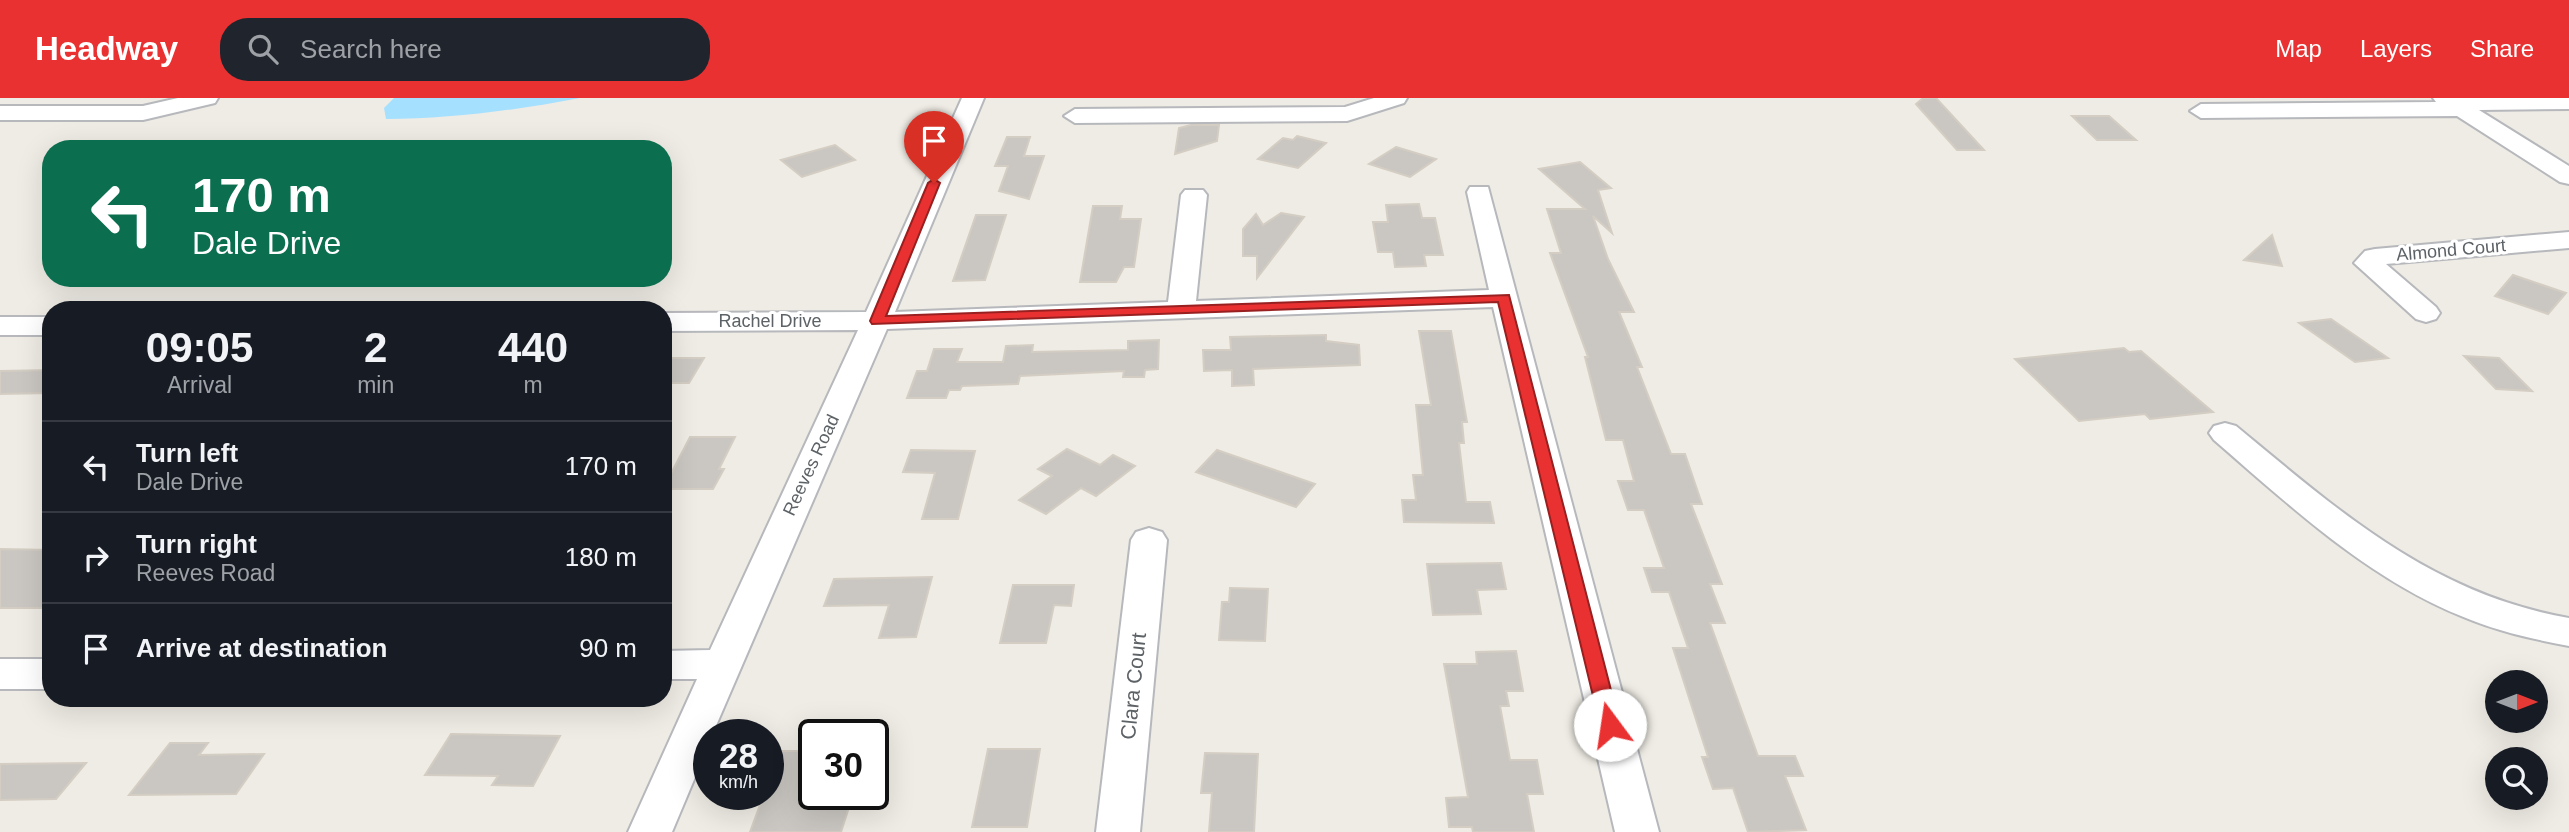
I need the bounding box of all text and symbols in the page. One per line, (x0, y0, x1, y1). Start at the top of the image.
search box (220, 18, 710, 81)
text: Headway (35, 30, 178, 67)
icon: search (244, 30, 282, 68)
text: Search here (300, 34, 442, 64)
text: Map (2275, 35, 2322, 62)
text: Layers (2360, 35, 2432, 62)
text: Share (2470, 35, 2534, 62)
pin (904, 111, 964, 183)
icon: arrive (915, 122, 953, 160)
icon: left (77, 168, 168, 259)
text: 170 m (192, 168, 331, 222)
text: Dale Drive (192, 225, 341, 261)
street label: Almond Court (2395, 235, 2507, 265)
street label: Rachel Drive (718, 311, 822, 331)
text: 09:05 (146, 324, 253, 371)
text: 2 (364, 324, 387, 371)
text: 440 (498, 324, 568, 371)
text: Arrival (167, 372, 232, 398)
text: min (357, 372, 394, 398)
text: m (524, 372, 543, 398)
street label: Reeves Road (779, 411, 843, 519)
text: Turn left (136, 438, 238, 468)
icon: left (77, 448, 115, 486)
text: 170 m (565, 451, 637, 481)
text: Dale Drive (136, 469, 243, 495)
text: Turn right (136, 529, 257, 559)
icon: right (77, 539, 115, 577)
text: 180 m (565, 542, 637, 572)
text: Reeves Road (136, 560, 275, 586)
icon: arrive (77, 630, 115, 668)
street label: Clara Court (1116, 631, 1150, 741)
text: Arrive at destination (136, 633, 387, 663)
text: 90 m (579, 633, 637, 663)
north arrow (2485, 670, 2548, 733)
map controls (2485, 670, 2548, 810)
position arrow (1573, 688, 1647, 762)
speed limit sign: 30 (798, 719, 889, 810)
text: 28 (719, 736, 758, 775)
button: search (2485, 747, 2548, 810)
text: km/h (719, 772, 758, 792)

